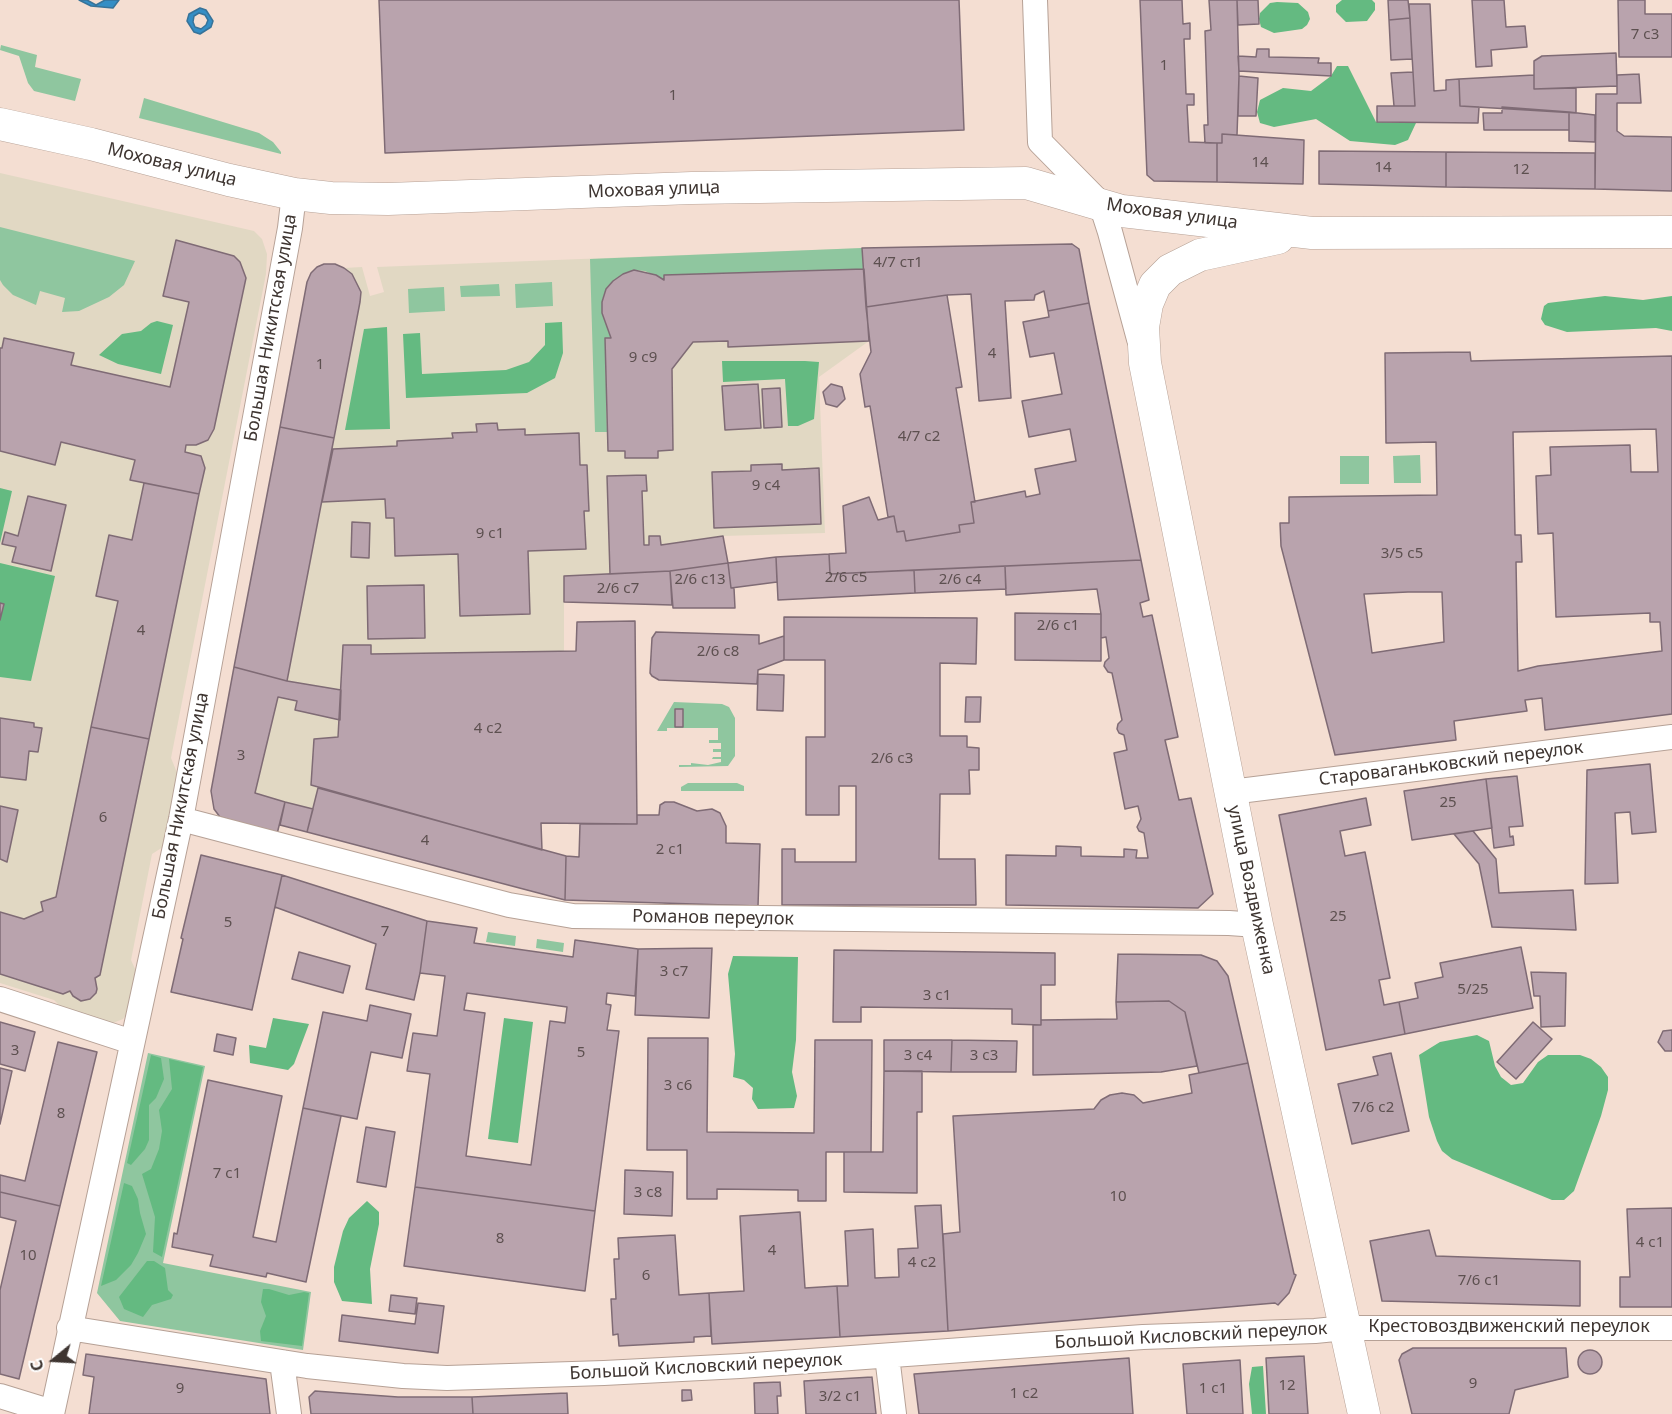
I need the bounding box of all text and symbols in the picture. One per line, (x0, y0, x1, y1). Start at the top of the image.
house number: 7 с3 (1631, 26, 1659, 44)
house number: 1 (1160, 57, 1168, 75)
house number: 1 (669, 87, 677, 105)
street label: Моховая улица (105, 139, 239, 191)
house number: 14 (1251, 154, 1269, 172)
house number: 14 (1374, 159, 1392, 177)
house number: 12 (1512, 161, 1530, 179)
street label: Моховая улица (587, 177, 721, 203)
street label: Моховая улица (1105, 194, 1239, 234)
street label: Большая Никитская улица (240, 212, 302, 444)
house number: 4/7 ст1 (873, 254, 923, 272)
house number: 4 (988, 345, 996, 363)
house number: 9 с9 (629, 349, 657, 367)
house number: 1 (316, 356, 324, 374)
house number: 4/7 с2 (898, 428, 940, 446)
house number: 9 с4 (752, 477, 780, 495)
house number: 9 с1 (476, 525, 504, 543)
house number: 3/5 с5 (1381, 545, 1423, 563)
house number: 2/6 с5 (825, 569, 867, 587)
house number: 2/6 с13 (674, 571, 726, 589)
house number: 2/6 с4 (939, 571, 981, 589)
house number: 2/6 с7 (597, 580, 639, 598)
house number: 2/6 с1 (1037, 617, 1079, 635)
house number: 4 (137, 622, 145, 640)
house number: 2/6 с8 (697, 643, 739, 661)
street label: Большая Никитская улица (148, 691, 214, 921)
house number: 4 с2 (474, 720, 502, 738)
street label: Староваганьковский переулок (1318, 737, 1584, 791)
house number: 3 (237, 747, 245, 765)
house number: 2/6 с3 (871, 750, 913, 768)
house number: 25 (1439, 794, 1457, 812)
street label: улица Воздвиженка (1222, 803, 1280, 977)
house number: 6 (99, 809, 107, 827)
house number: 4 (421, 832, 429, 850)
house number: 2 с1 (656, 841, 684, 859)
street label: Романов переулок (632, 906, 794, 930)
house number: 25 (1329, 908, 1347, 926)
house number: 5 (224, 914, 232, 932)
house number: 7 (381, 923, 389, 941)
house number: 3 с7 (660, 963, 688, 981)
house number: 5/25 (1457, 981, 1489, 999)
house number: 3 с1 (923, 987, 951, 1005)
house number: 3 (11, 1042, 19, 1060)
house number: 5 (577, 1044, 585, 1062)
house number: 3 с4 (904, 1047, 932, 1065)
house number: 3 с3 (970, 1047, 998, 1065)
house number: 3 с6 (664, 1077, 692, 1095)
house number: 7/6 с2 (1352, 1099, 1394, 1117)
house number: 8 (57, 1105, 65, 1123)
house number: 7 с1 (213, 1165, 241, 1183)
house number: 3 с8 (634, 1184, 662, 1202)
house number: 10 (1109, 1188, 1127, 1206)
house number: 8 (496, 1230, 504, 1248)
house number: 4 с1 (1636, 1234, 1664, 1252)
house number: 4 (768, 1242, 776, 1260)
house number: 10 (19, 1247, 37, 1265)
house number: 4 с2 (908, 1254, 936, 1272)
house number: 6 (642, 1267, 650, 1285)
house number: 7/6 с1 (1458, 1272, 1500, 1290)
street label: Крестовоздвиженский переулок (1368, 1316, 1650, 1338)
street label: Большой Кисловский переулок (1054, 1318, 1328, 1354)
north arrow (24, 1330, 84, 1390)
street label: Большой Кисловский переулок (569, 1349, 843, 1385)
text: С (25, 1357, 49, 1374)
house number: 9 (1469, 1375, 1477, 1393)
house number: 12 (1278, 1377, 1296, 1395)
house number: 9 (176, 1380, 184, 1398)
house number: 1 с1 (1199, 1380, 1227, 1398)
house number: 1 с2 (1010, 1385, 1038, 1403)
house number: 3/2 с1 (819, 1388, 861, 1406)

